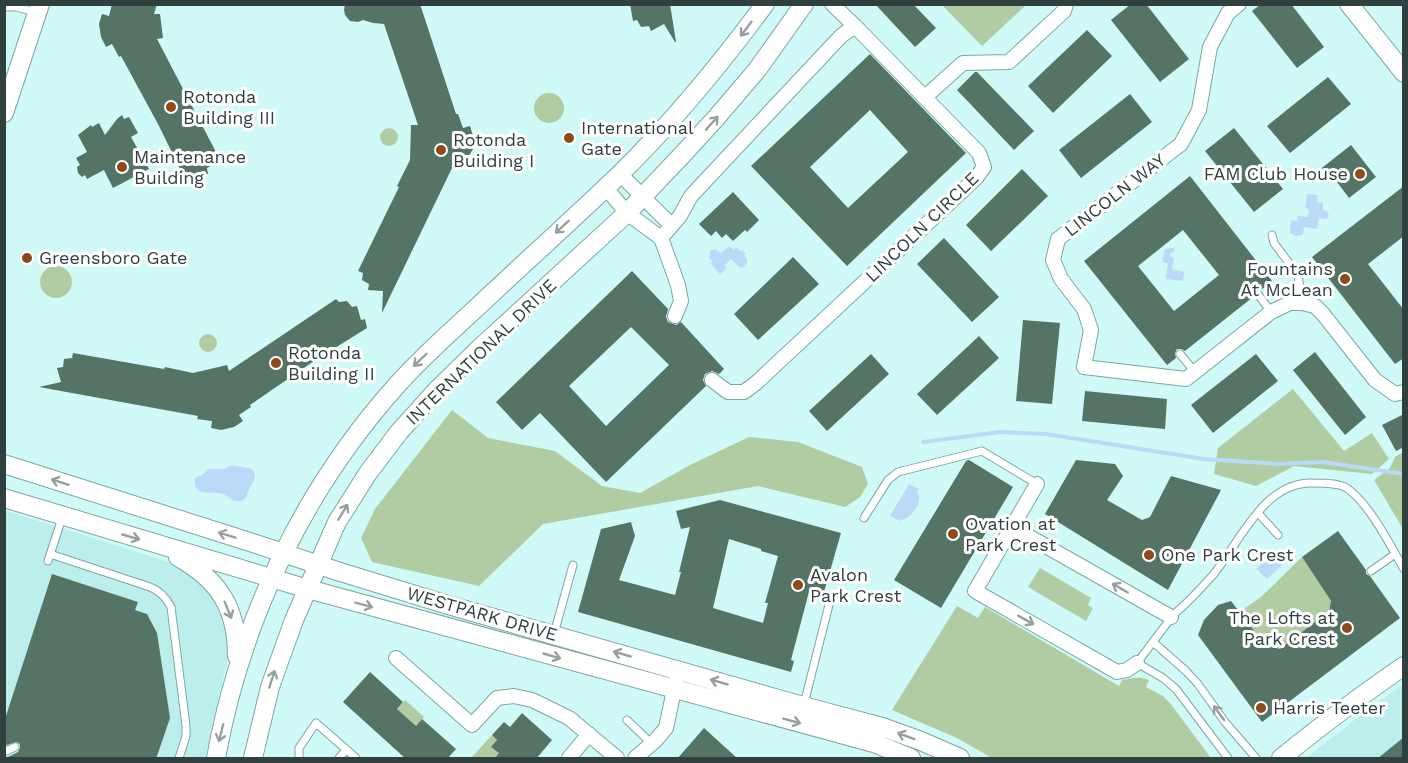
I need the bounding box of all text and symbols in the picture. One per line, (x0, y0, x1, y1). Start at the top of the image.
one-way arrow (740, 21, 752, 37)
place label: Rotonda Building III (183, 86, 275, 128)
marker: Rotonda Building III (164, 100, 178, 114)
one-way arrow (705, 115, 719, 130)
place label: International Gate (581, 117, 694, 159)
place label: Rotonda Building I (453, 129, 534, 171)
marker: International Gate (562, 131, 576, 145)
marker: Rotonda Building I (434, 143, 448, 157)
place label: Maintenance Building (134, 146, 246, 188)
street label: LINCOLN WAY (1060, 148, 1170, 241)
marker: Maintenance Building (115, 160, 129, 174)
place label: FAM Club House (1204, 163, 1348, 184)
street label: LINCOLN CIRCLE (861, 167, 983, 286)
marker: FAM Club House (1353, 167, 1367, 181)
one-way arrow (555, 220, 570, 234)
place label: Greensboro Gate (39, 247, 187, 268)
marker: Greensboro Gate (20, 251, 34, 265)
place label: Fountains At McLean (1241, 258, 1333, 300)
marker: Fountains At McLean (1338, 272, 1352, 286)
street label: INTERNATIONAL DRIVE (401, 274, 560, 429)
place label: Rotonda Building II (288, 342, 375, 384)
one-way arrow (413, 353, 428, 368)
marker: Rotonda Building II (269, 356, 283, 370)
one-way arrow (51, 476, 70, 487)
one-way arrow (337, 504, 349, 521)
place label: Ovation at Park Crest (965, 513, 1057, 555)
marker: Ovation at Park Crest (946, 527, 960, 541)
one-way arrow (218, 529, 237, 540)
one-way arrow (121, 532, 140, 543)
place label: One Park Crest (1161, 544, 1294, 565)
marker: One Park Crest (1142, 548, 1156, 562)
place label: Avalon Park Crest (810, 564, 902, 606)
marker: Avalon Park Crest (791, 578, 805, 592)
street label: WESTPARK DRIVE (404, 582, 560, 645)
one-way arrow (1112, 582, 1129, 594)
one-way arrow (355, 599, 374, 611)
one-way arrow (223, 600, 234, 618)
place label: The Lofts at Park Crest (1229, 607, 1335, 649)
one-way arrow (1017, 614, 1034, 626)
marker: The Lofts at Park Crest (1340, 621, 1354, 635)
one-way arrow (613, 648, 632, 659)
one-way arrow (543, 651, 562, 662)
one-way arrow (268, 670, 279, 689)
one-way arrow (710, 676, 729, 687)
place label: Harris Teeter (1273, 697, 1386, 718)
marker: Harris Teeter (1254, 701, 1268, 715)
one-way arrow (1213, 706, 1225, 722)
one-way arrow (782, 716, 801, 728)
one-way arrow (214, 724, 226, 743)
one-way arrow (897, 729, 916, 740)

